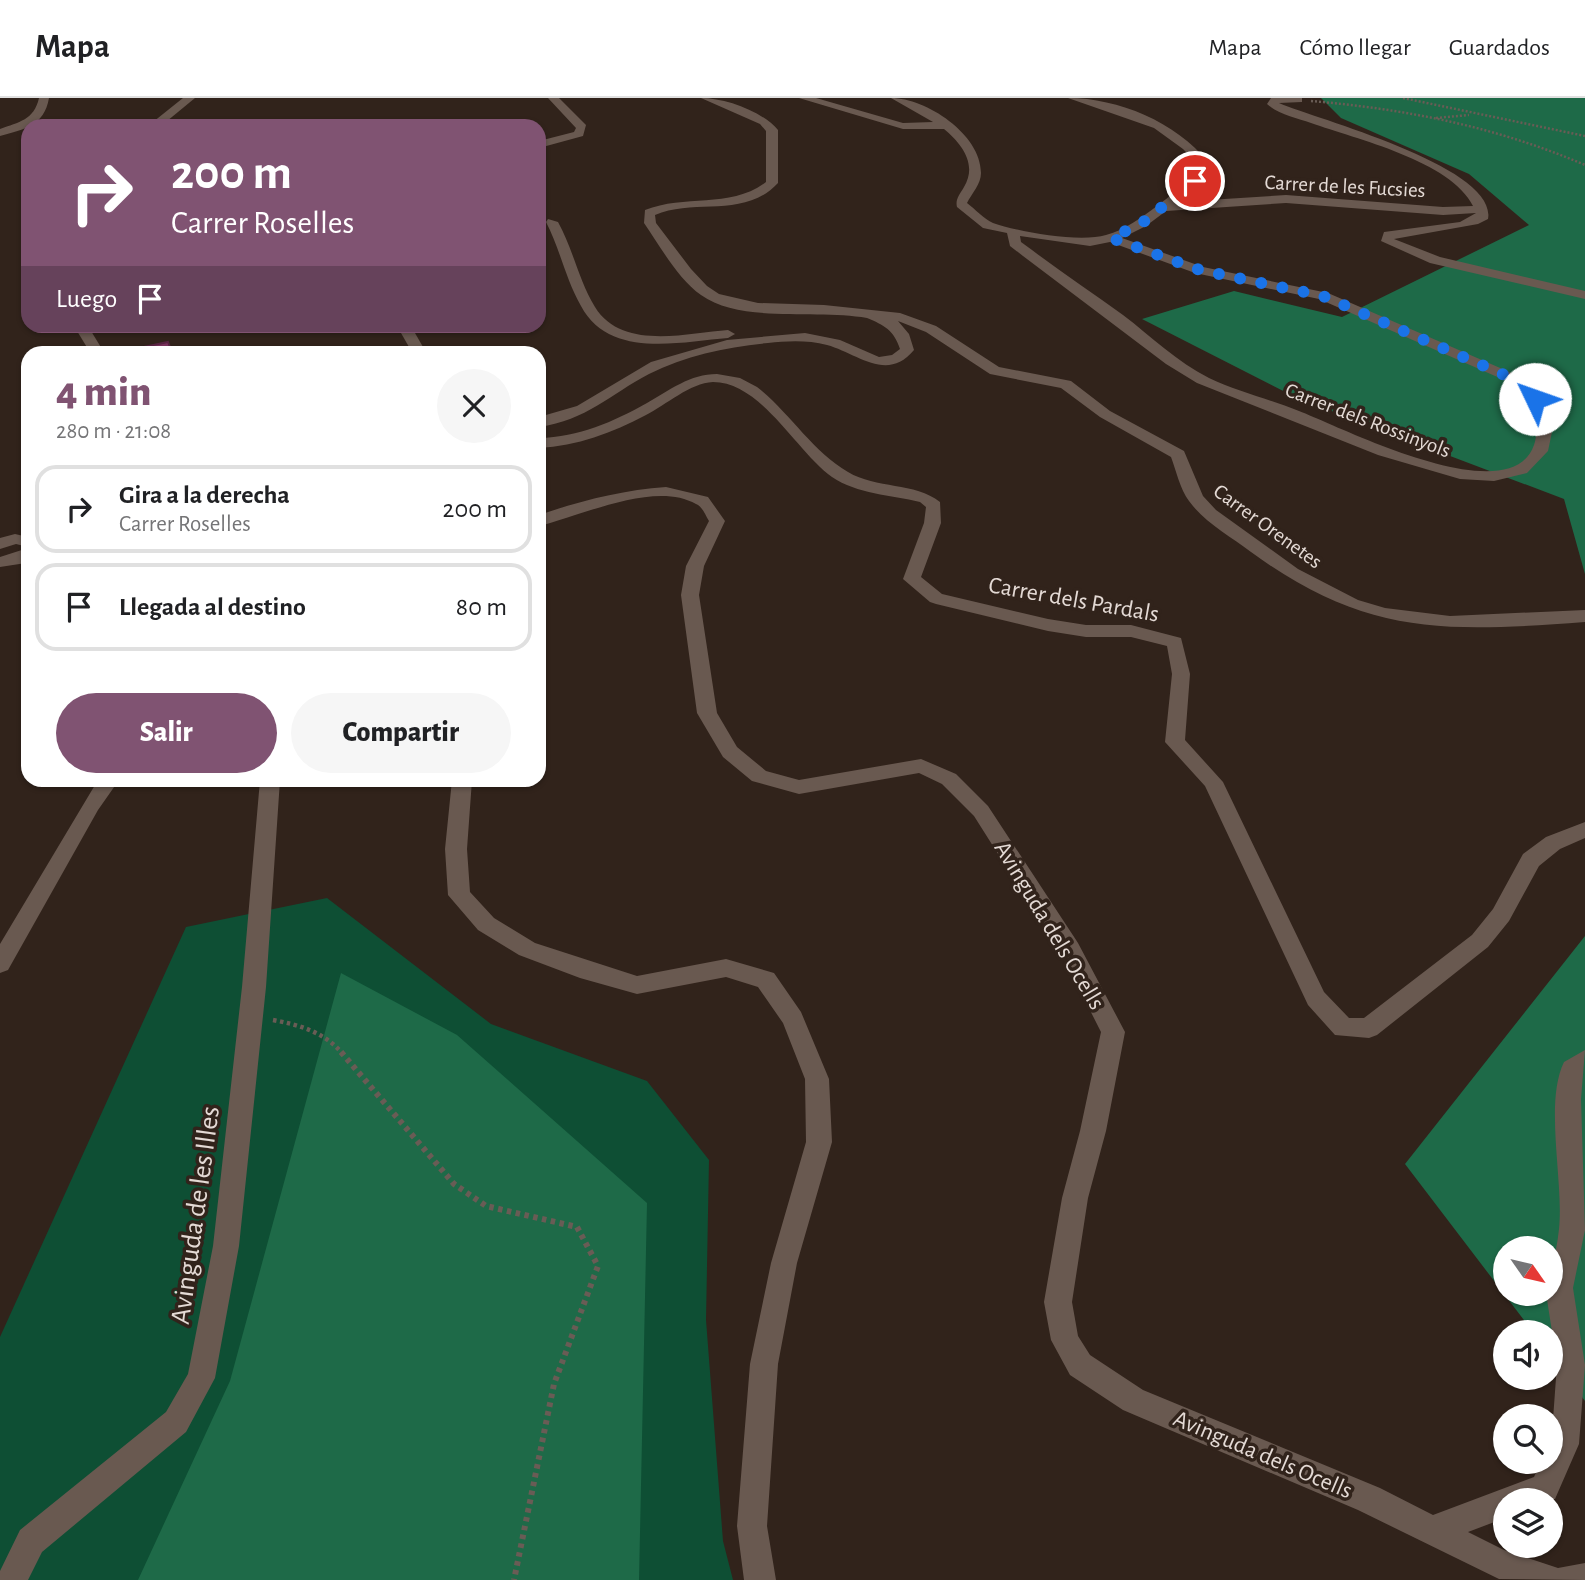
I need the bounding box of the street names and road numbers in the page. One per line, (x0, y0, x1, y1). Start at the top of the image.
street label: Carrer de les Fucsies (1264, 172, 1426, 201)
street label: Carrer dels Rossinyols (1282, 379, 1453, 462)
street label: Carrer Orenetes (1210, 480, 1326, 573)
street label: Carrer dels Pardals (987, 573, 1161, 627)
street label: Avinguda dels Ocells (989, 837, 1109, 1014)
street label: Avinguda de les Illes (167, 1104, 225, 1326)
street label: Avinguda dels Ocells (1170, 1406, 1356, 1503)

